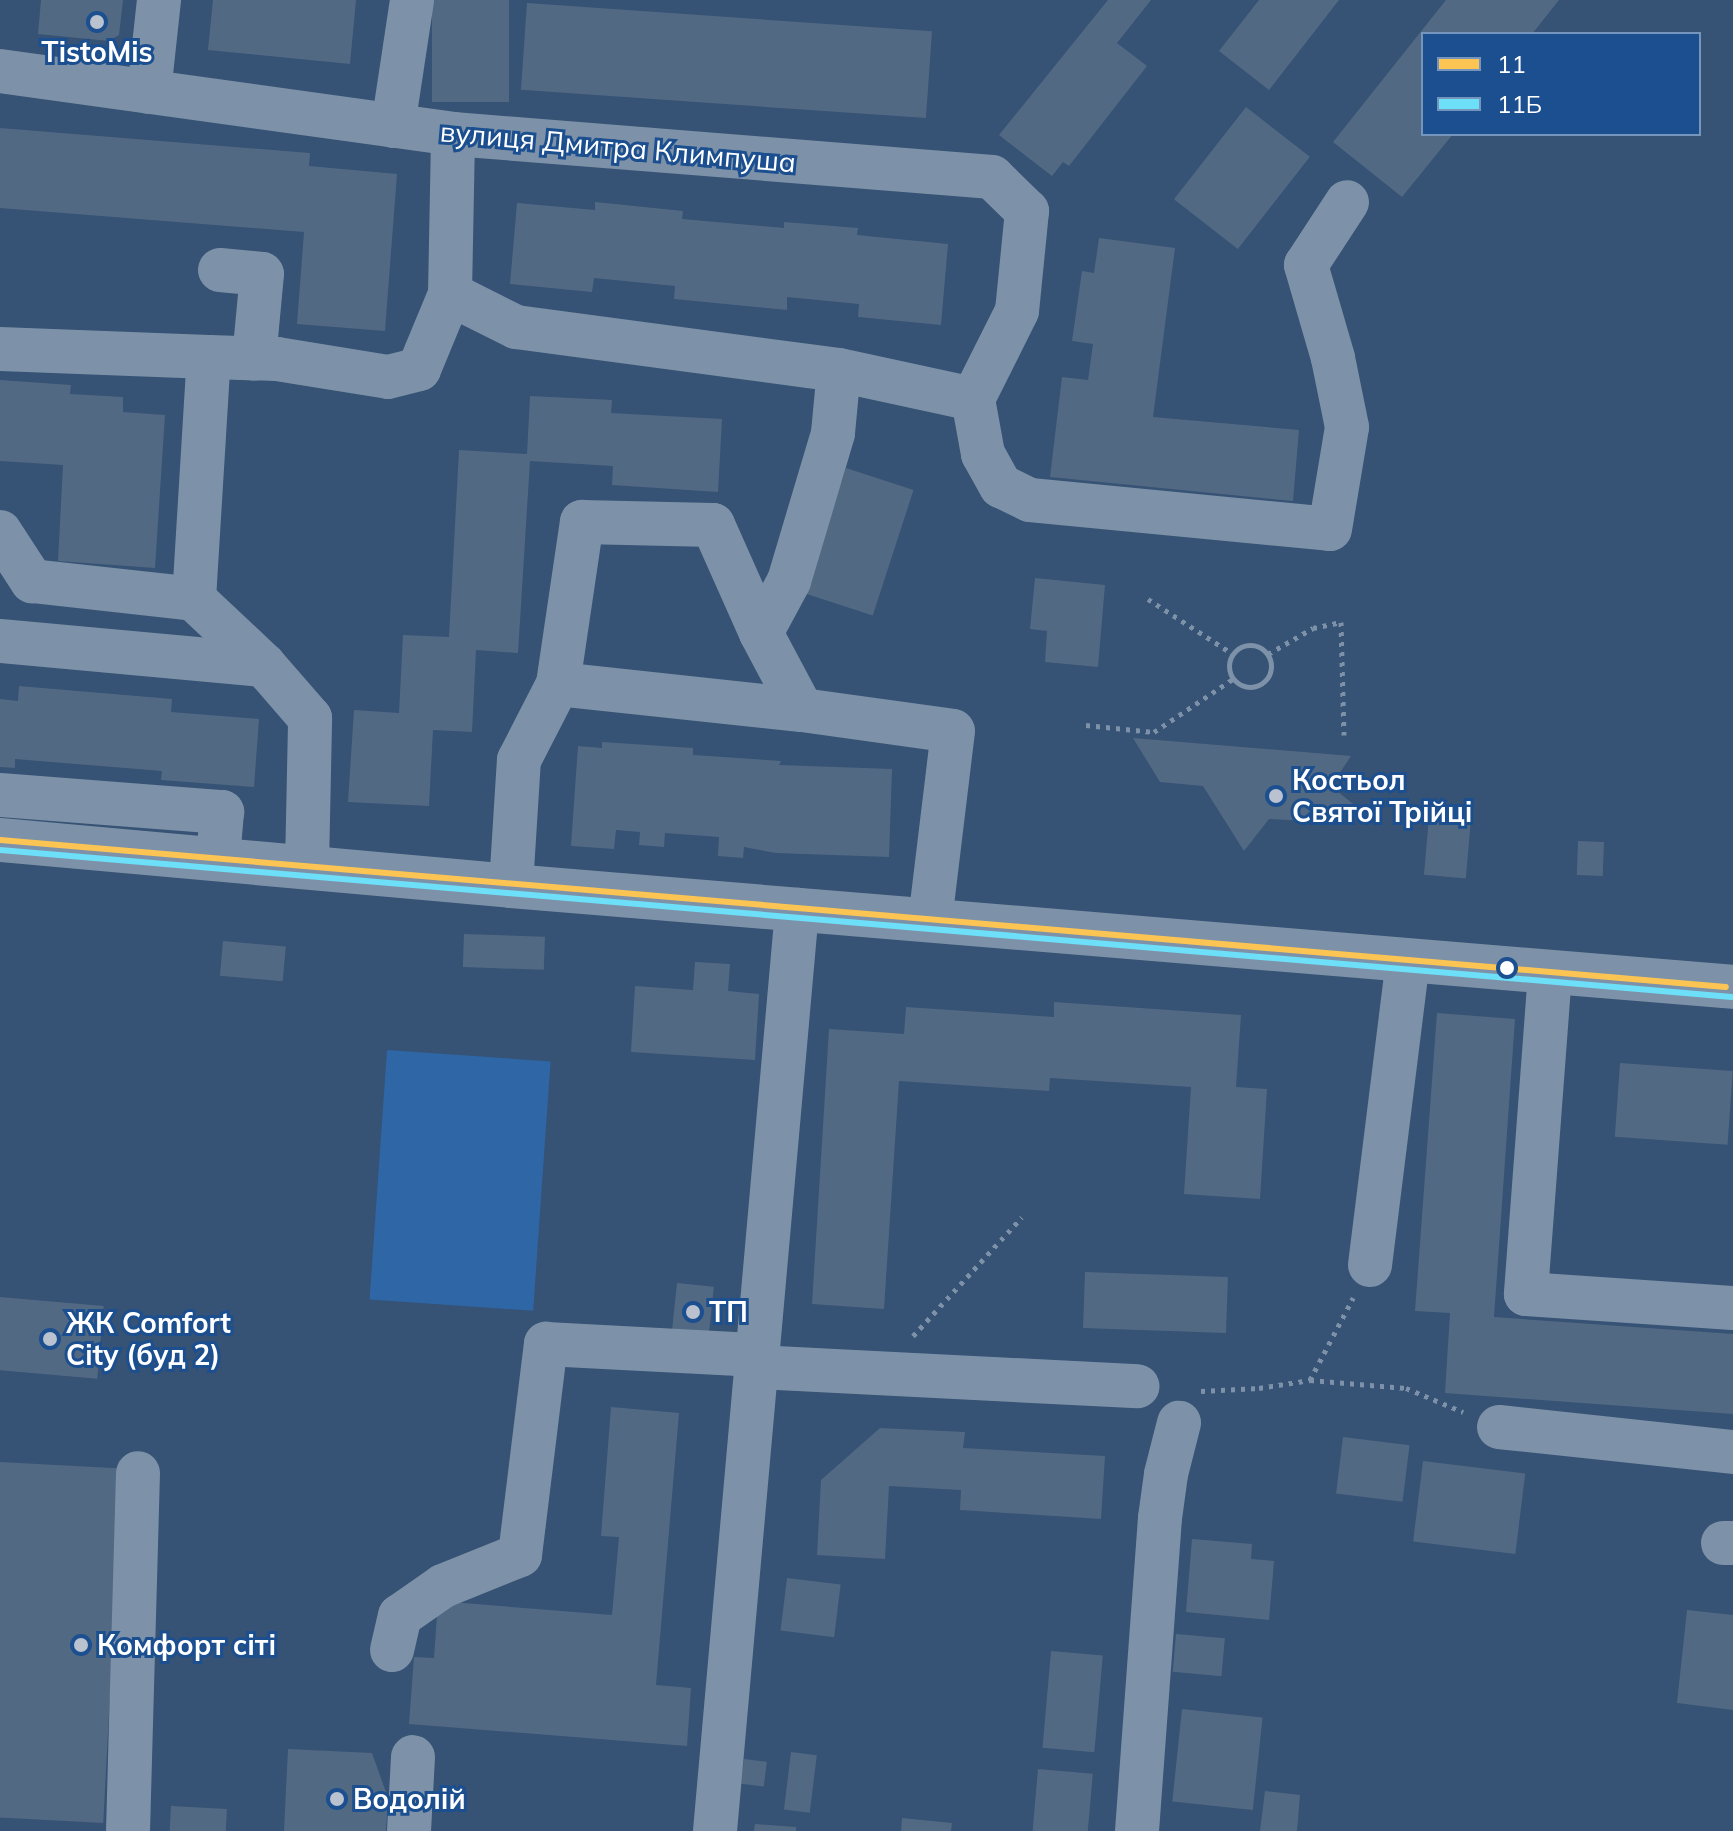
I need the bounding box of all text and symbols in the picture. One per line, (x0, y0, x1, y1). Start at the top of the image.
marker: TistoMis (88, 13, 106, 31)
legend (1421, 32, 1701, 136)
place label: TistoMis (41, 35, 153, 69)
text: 11 (1497, 49, 1526, 79)
text: 11Б (1497, 89, 1542, 119)
street label: вулиця Дмитра Климпуша (439, 115, 797, 179)
place label: Костьол Святої Трійці (1292, 763, 1472, 829)
marker: Костьол Святої Трійці (1267, 787, 1285, 805)
unlabelled marker (1499, 960, 1515, 976)
place label: ТП (709, 1295, 748, 1329)
marker: ТП (684, 1303, 702, 1321)
place label: ЖК Comfort City (буд 2) (66, 1306, 231, 1372)
marker: ЖК Comfort City (буд 2) (41, 1330, 59, 1348)
place label: Комфорт сіті (97, 1628, 276, 1662)
marker: Комфорт сіті (72, 1636, 90, 1654)
place label: Водолій (353, 1782, 466, 1816)
marker: Водолій (328, 1790, 346, 1808)

